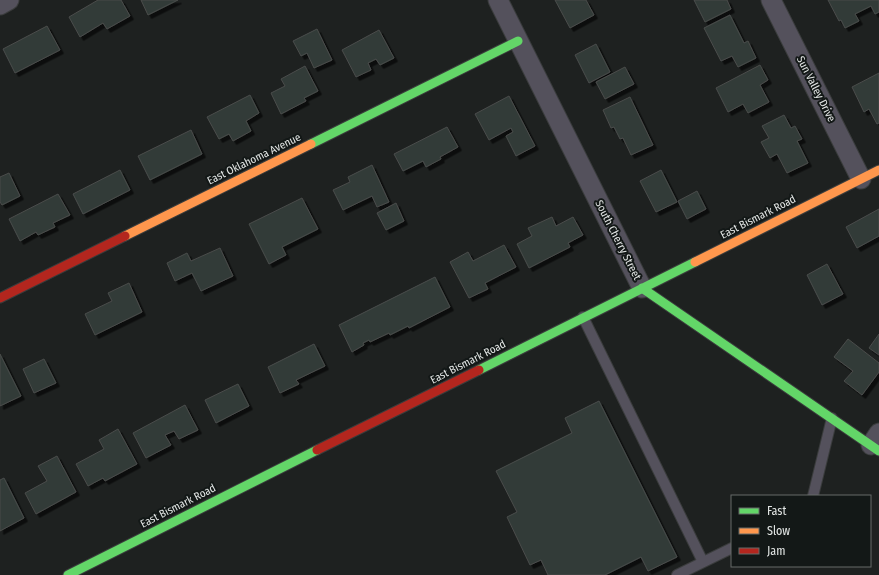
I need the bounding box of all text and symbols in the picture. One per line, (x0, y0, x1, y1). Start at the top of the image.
street label: Sun Valley Drive (794, 54, 838, 124)
street label: East Oklahoma Avenue (205, 131, 303, 187)
street label: East Bismark Road (718, 192, 798, 242)
street label: South Cherry Street (592, 198, 644, 282)
street label: East Bismark Road (428, 337, 508, 387)
street label: East Bismark Road (138, 481, 218, 531)
legend (731, 495, 871, 567)
text: Fast (767, 504, 786, 518)
text: Slow (767, 524, 790, 538)
text: Jam (767, 544, 785, 558)

